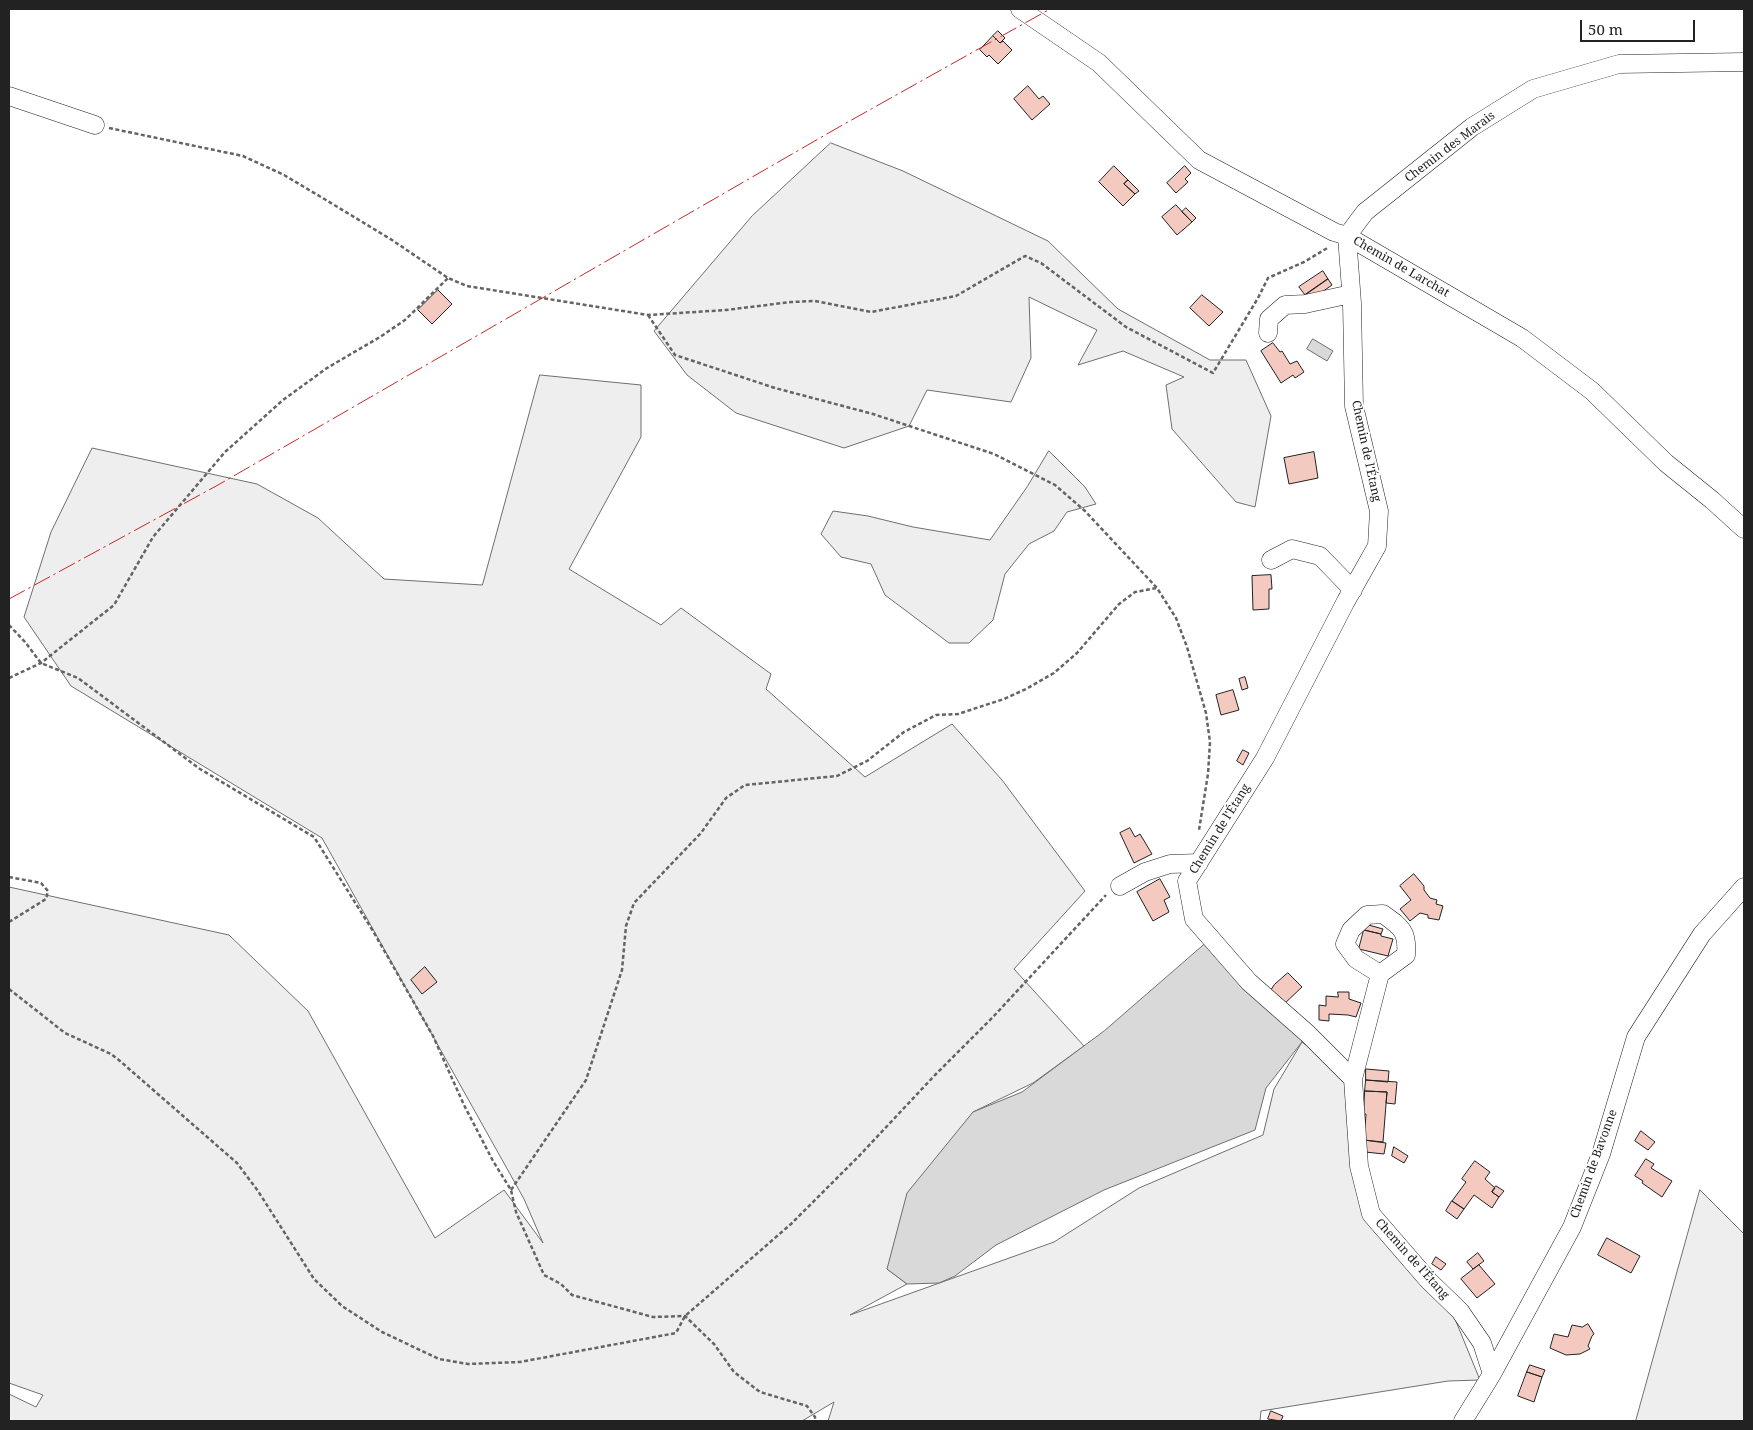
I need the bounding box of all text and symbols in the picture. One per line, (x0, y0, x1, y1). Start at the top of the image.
scale bar (1583, 10, 1698, 42)
text: 50 m (1588, 19, 1623, 39)
street label: Chemin des Marais (1402, 108, 1498, 186)
street label: Chemin de Larchat (1350, 234, 1452, 300)
street label: Chemin de l'Étang (1348, 399, 1384, 503)
street label: Chemin de l'Étang (1187, 781, 1253, 877)
street label: Chemin de Bavonne (1568, 1108, 1620, 1220)
street label: Chemin de l'Étang (1372, 1216, 1452, 1302)

